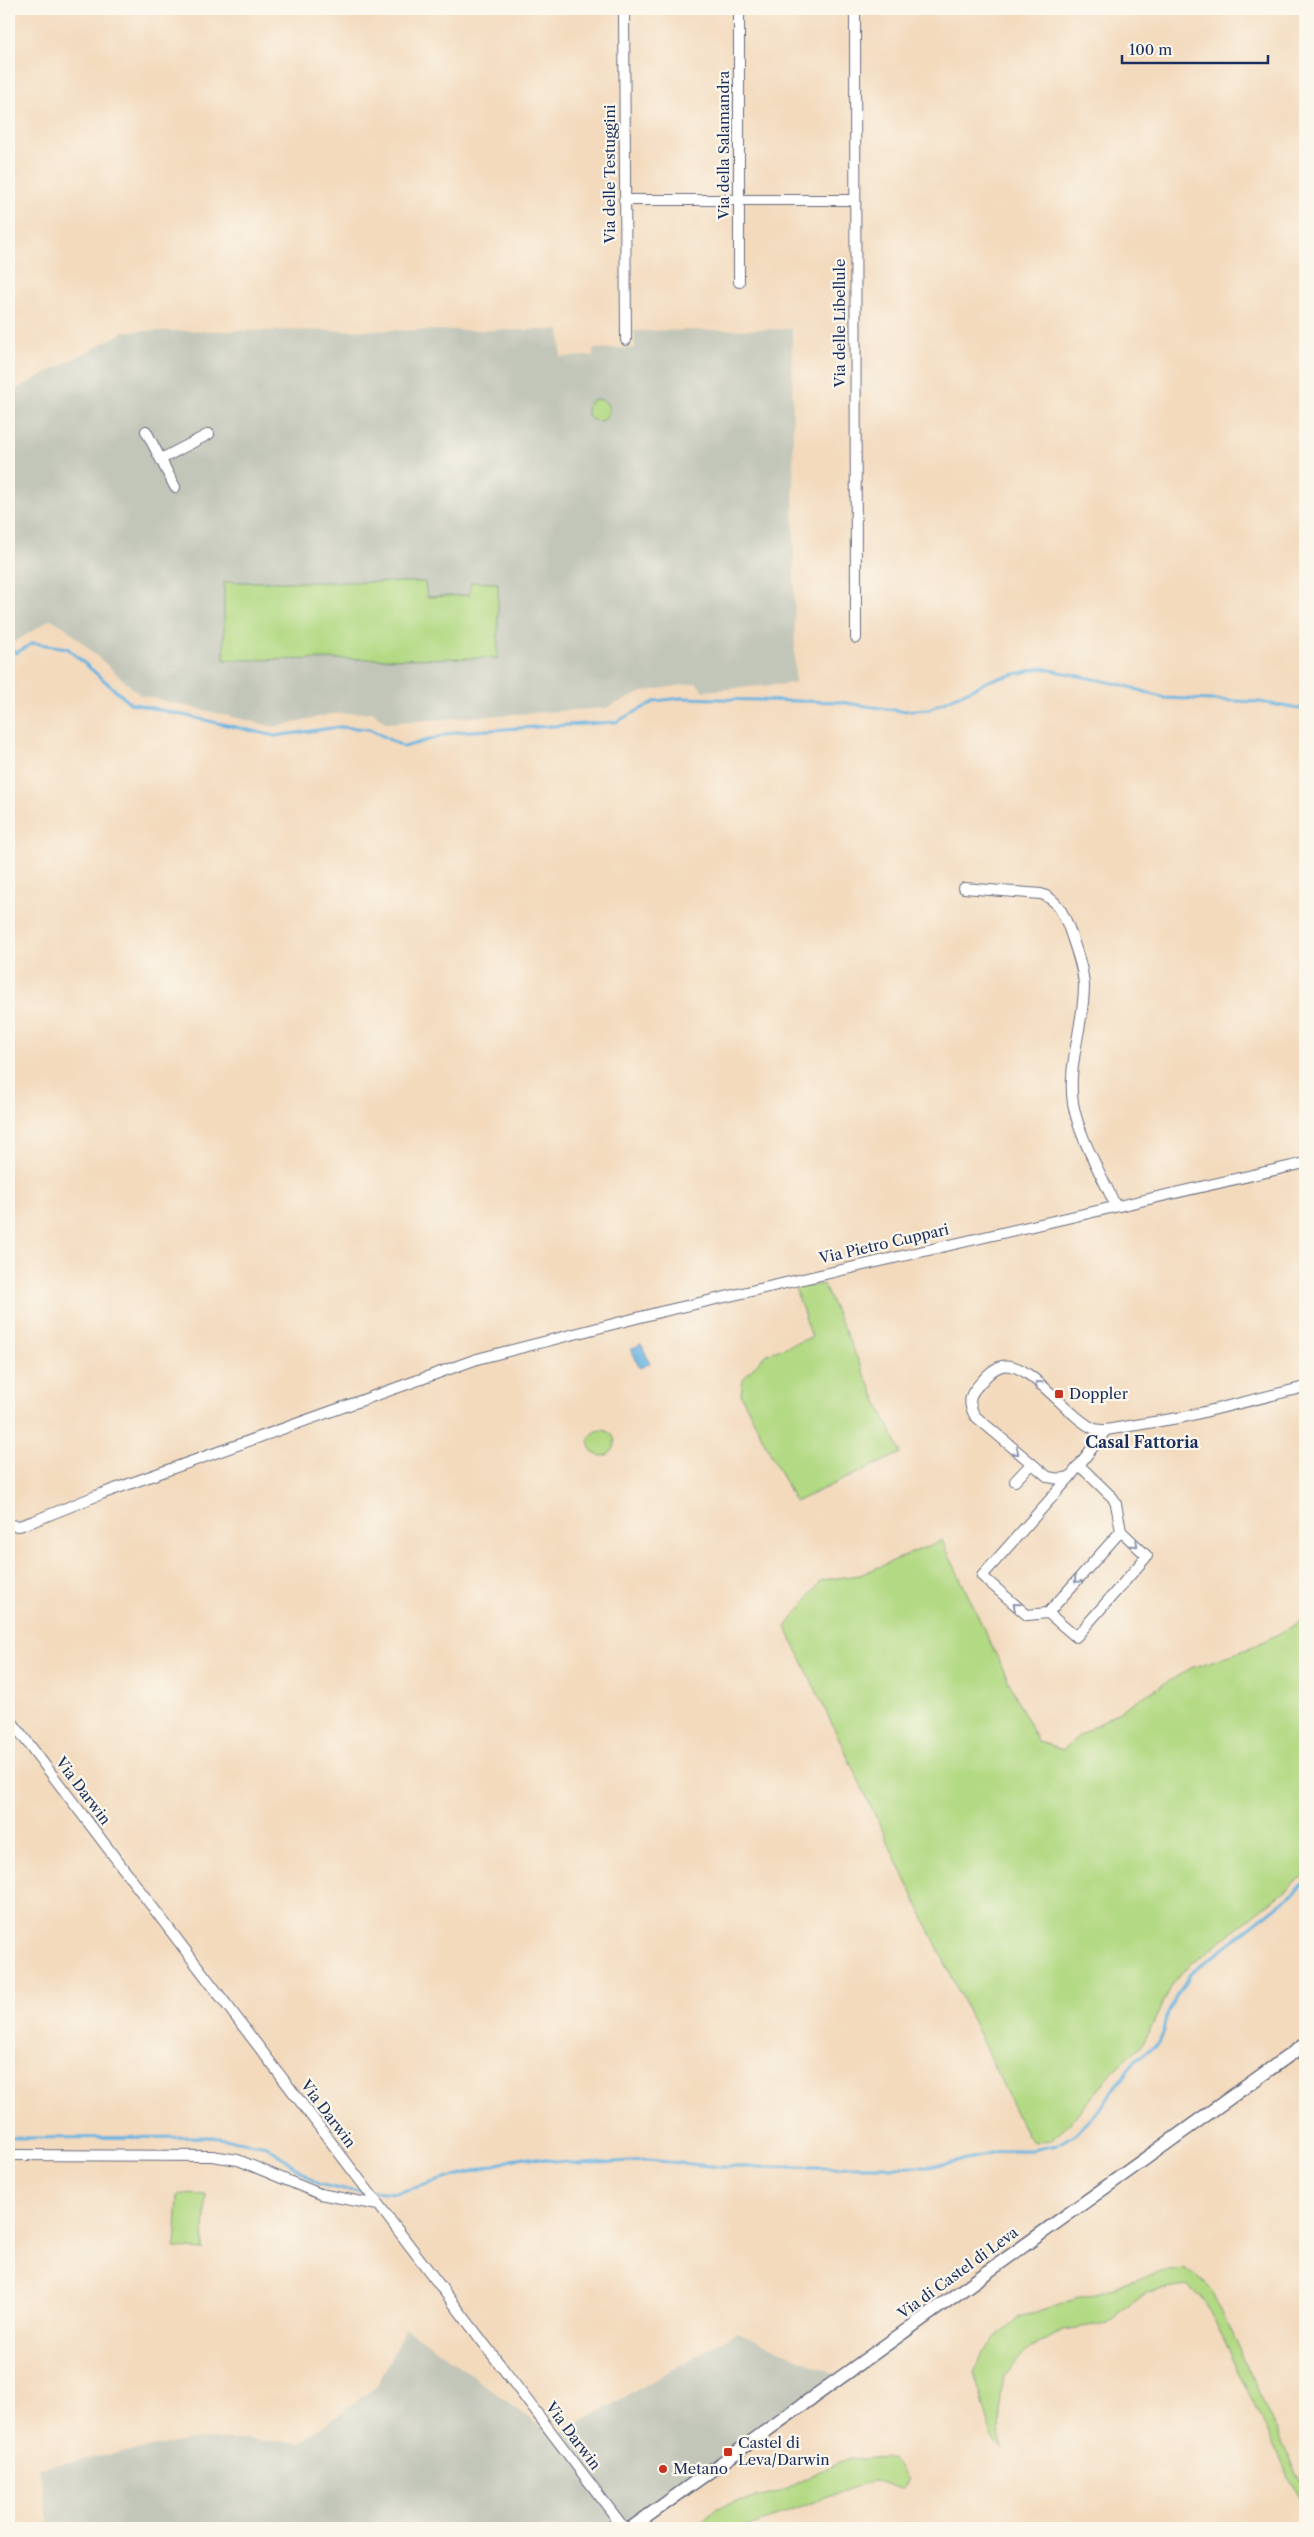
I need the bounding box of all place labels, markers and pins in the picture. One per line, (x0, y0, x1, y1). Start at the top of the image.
place label: Doppler (1069, 1384, 1129, 1403)
marker: Doppler (1053, 1388, 1065, 1400)
place label: Castel di Leva/Darwin (738, 2433, 830, 2469)
marker: Castel di Leva/Darwin (722, 2446, 734, 2458)
place label: Metano (673, 2459, 728, 2478)
marker: Metano (657, 2463, 669, 2475)

